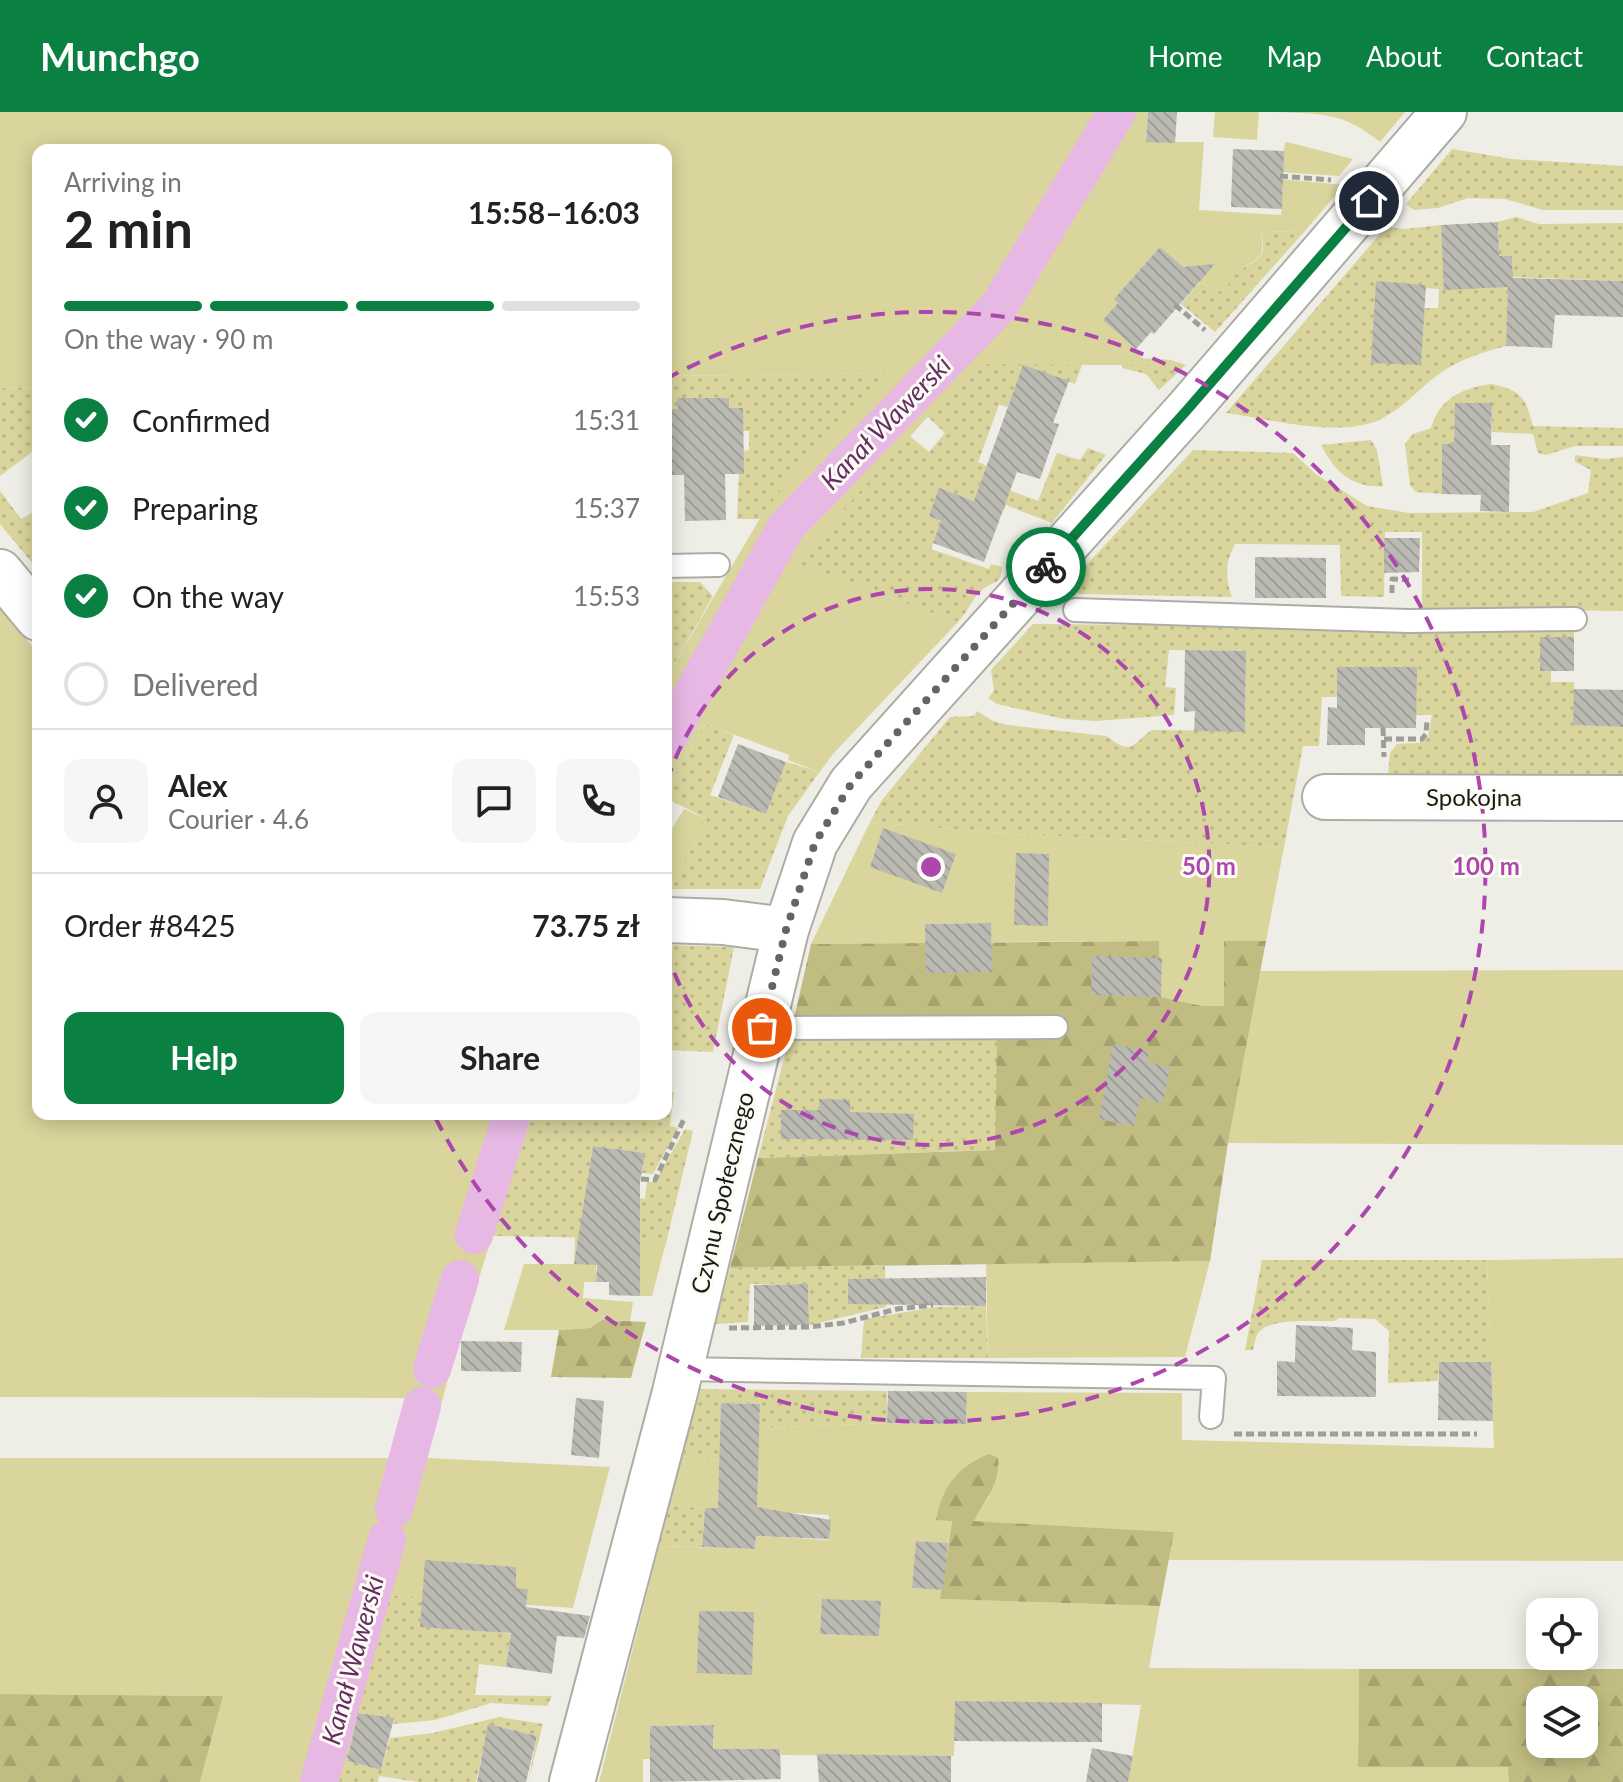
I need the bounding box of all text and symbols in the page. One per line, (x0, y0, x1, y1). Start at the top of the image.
text: Munchgo (40, 33, 200, 79)
text: Home (1148, 39, 1223, 73)
text: Map (1267, 39, 1322, 73)
text: About (1366, 39, 1442, 73)
text: Contact (1486, 39, 1583, 73)
text: Arriving in (64, 166, 182, 198)
pin (1335, 167, 1403, 235)
icon: home (1347, 179, 1391, 223)
text: 15:58–16:03 (468, 194, 640, 230)
text: 2 min (64, 197, 193, 259)
text: On the way · 90 m (64, 323, 273, 355)
water label: Kanał Wawerski (813, 349, 957, 496)
icon: check (64, 398, 108, 442)
text: Confirmed (132, 402, 271, 438)
text: 15:31 (573, 404, 640, 436)
icon: check (64, 486, 108, 530)
text: Preparing (132, 490, 258, 526)
text: 15:37 (573, 492, 640, 524)
courier (1006, 527, 1086, 607)
icon: bike (1024, 545, 1068, 589)
icon: check (64, 574, 108, 618)
text: On the way (132, 578, 284, 614)
text: 15:53 (573, 580, 640, 612)
text: Delivered (132, 666, 259, 702)
button: person (64, 759, 148, 843)
button: chat (452, 759, 536, 843)
button: phone (556, 759, 640, 843)
text: Alex (168, 767, 228, 803)
street label: Spokojna (1426, 782, 1522, 811)
text: Courier · 4.6 (168, 803, 309, 835)
text: 50 m (1182, 851, 1236, 880)
text: 100 m (1452, 851, 1520, 880)
centre of rings (917, 853, 945, 881)
text: Order #8425 (64, 907, 236, 943)
text: 73.75 zł (532, 907, 640, 943)
pin (728, 994, 796, 1062)
icon: bag (740, 1006, 784, 1050)
button: Help (64, 1012, 344, 1104)
button: Share (360, 1012, 640, 1104)
street label: Czynu Społecznego (684, 1089, 759, 1296)
water label: Kanał Wawerski (314, 1572, 390, 1748)
map controls (1526, 1598, 1598, 1758)
button: locate (1526, 1598, 1598, 1670)
button: layers (1526, 1686, 1598, 1758)

